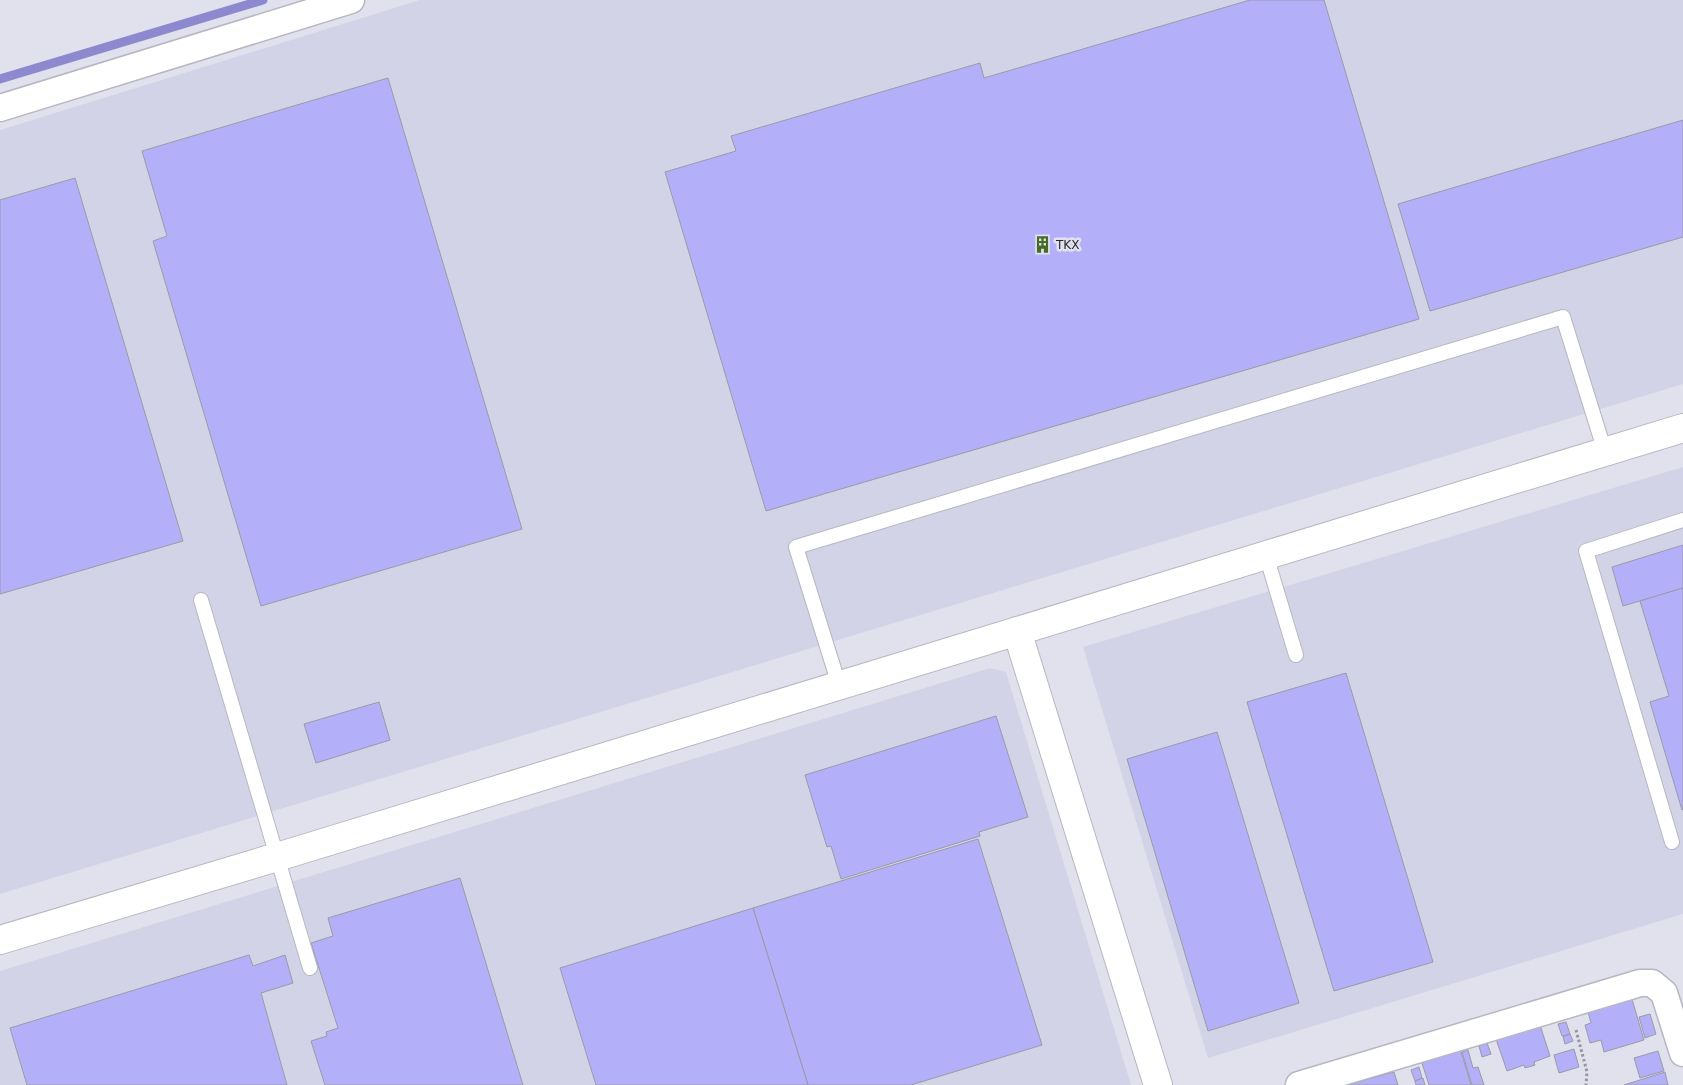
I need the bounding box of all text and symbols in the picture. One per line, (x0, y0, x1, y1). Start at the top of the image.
building icon: TKX (1032, 235, 1052, 255)
place label: TKX (1055, 238, 1079, 252)

